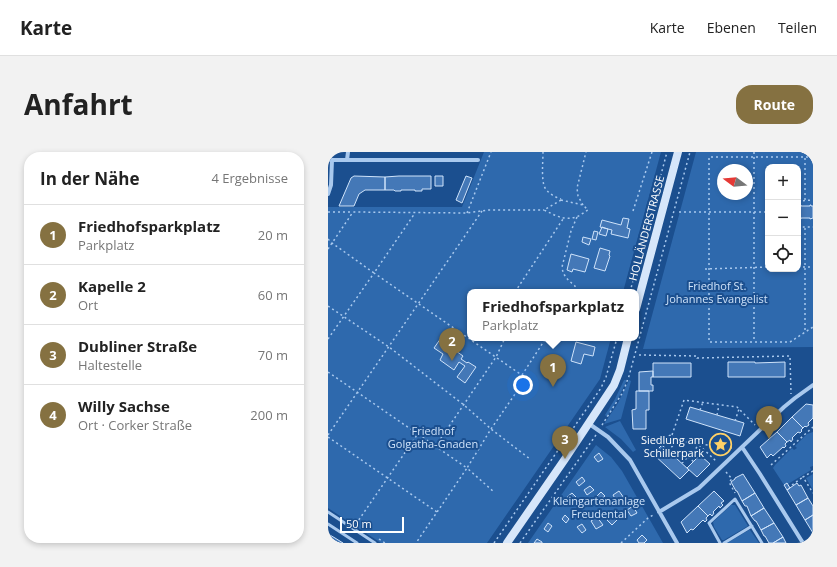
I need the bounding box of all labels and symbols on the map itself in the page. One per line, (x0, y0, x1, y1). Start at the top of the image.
north arrow (717, 164, 753, 200)
street label: HOLLÄNDERSTRASSE (625, 174, 667, 282)
park label: Friedhof St. Johannes Evangelist (665, 278, 768, 306)
pin: 2 (439, 328, 465, 361)
pin: 1 (540, 354, 566, 387)
your location (513, 375, 533, 395)
pin: 4 (756, 406, 782, 439)
park label: Friedhof Golgatha-Gnaden (388, 423, 478, 451)
pin: 3 (552, 426, 578, 459)
place label: Siedlung am Schillerpark (641, 432, 704, 460)
place icon: Siedlung am Schillerpark (707, 432, 733, 458)
park label: Kleingartenanlage Freudental (553, 493, 645, 521)
scale bar (340, 515, 404, 534)

